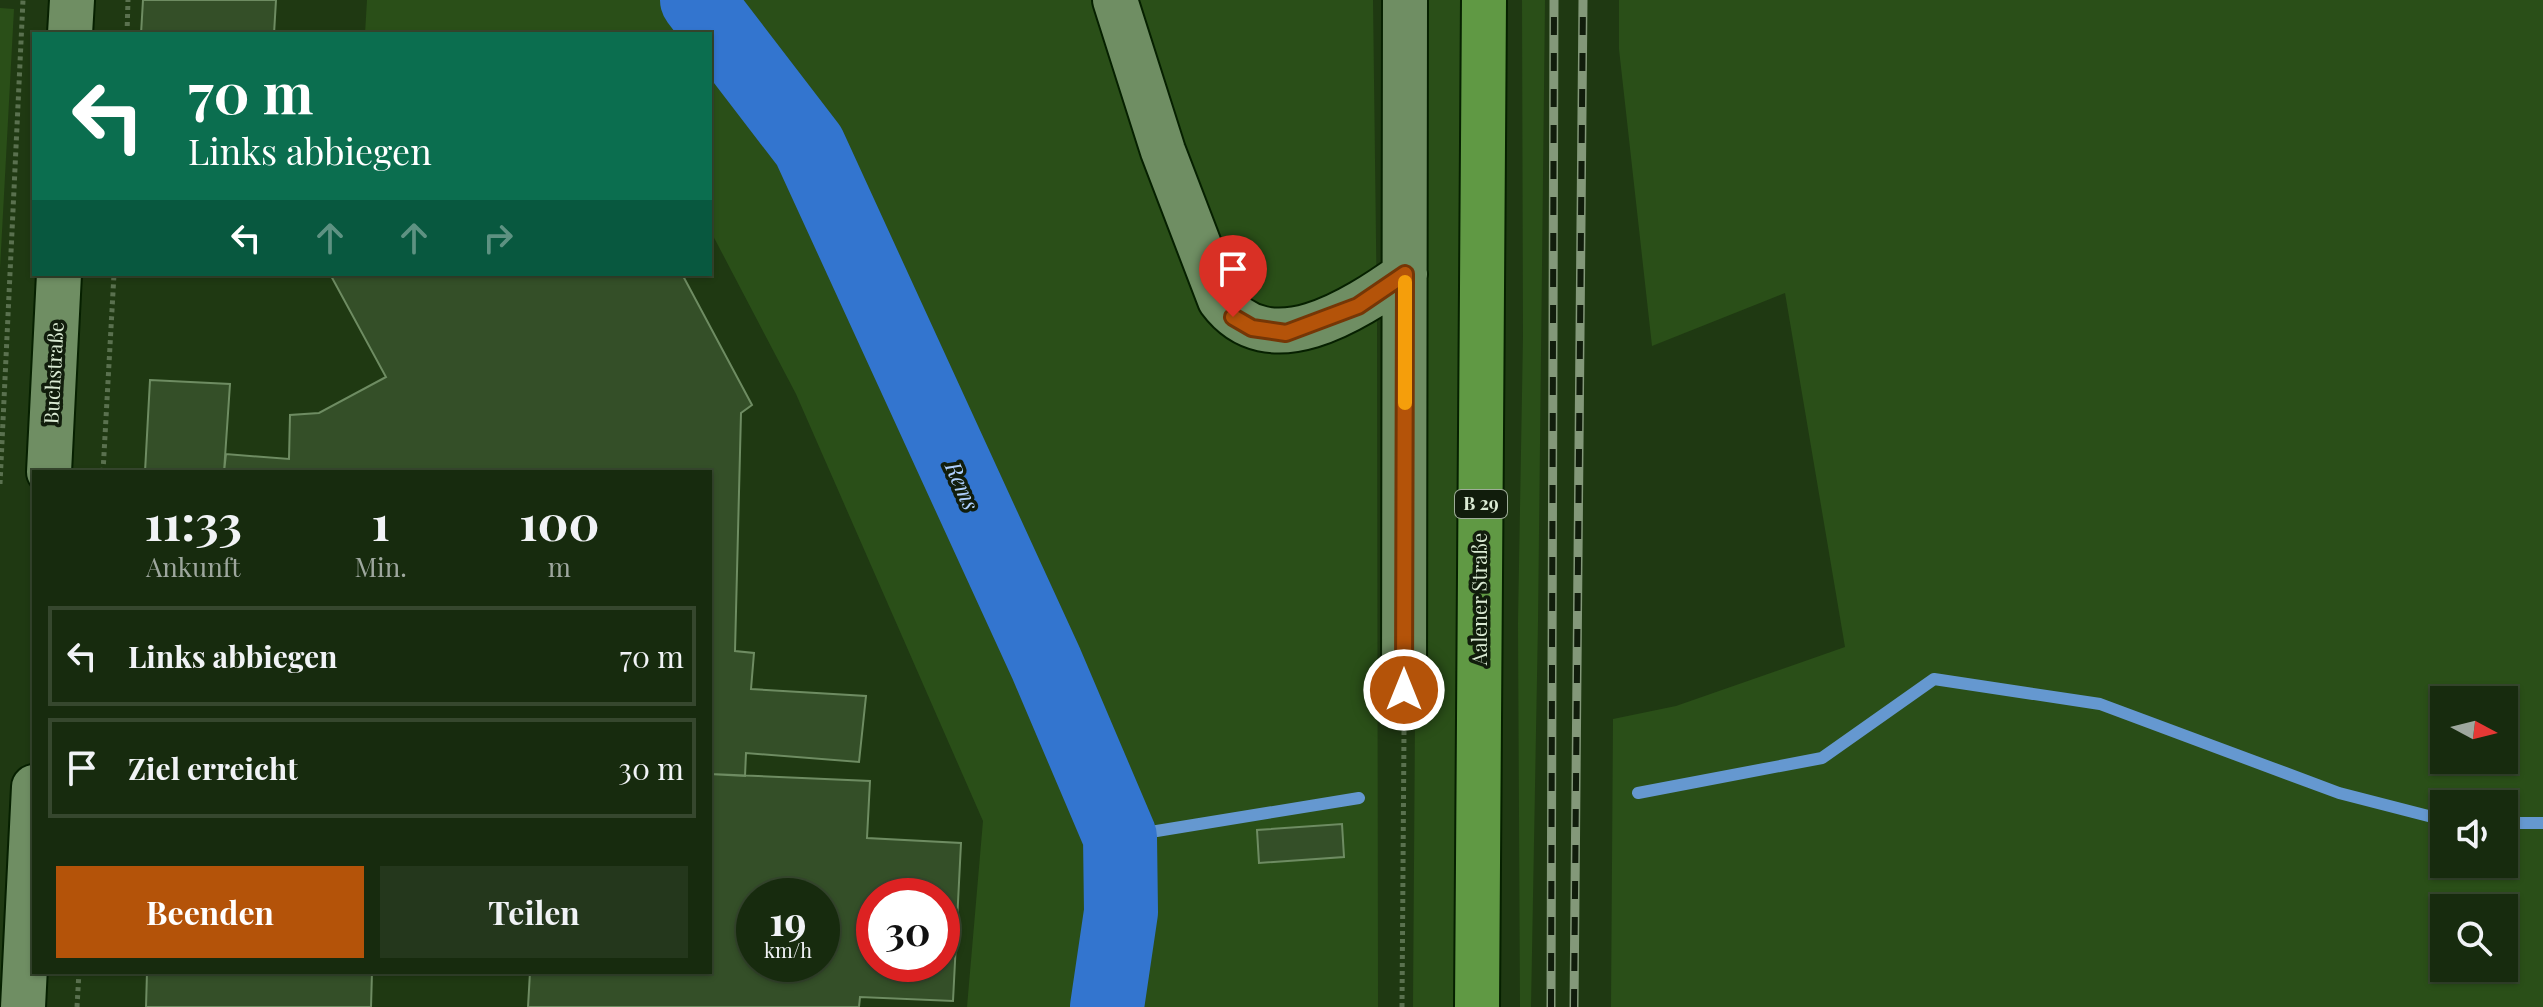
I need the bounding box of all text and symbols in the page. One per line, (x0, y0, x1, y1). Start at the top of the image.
text: 70 m (188, 54, 313, 129)
icon: left (56, 64, 160, 168)
text: Links abbiegen (188, 126, 432, 174)
icon: left (224, 216, 268, 260)
icon: ahead (308, 216, 352, 260)
icon: ahead (392, 216, 436, 260)
icon: right (476, 216, 520, 260)
pin (1199, 235, 1267, 317)
icon: arrive (1211, 247, 1255, 291)
street label: Buchstraße (36, 321, 69, 425)
water label: Rems (939, 456, 987, 515)
text: 11:33 (144, 489, 242, 553)
text: 1 (371, 489, 390, 553)
text: 100 (519, 489, 600, 553)
road number: B 29 (1455, 490, 1507, 518)
street label: Aalener Straße (1465, 533, 1492, 666)
text: Ankunft (146, 549, 241, 584)
text: Min. (354, 549, 407, 584)
text: m (548, 549, 571, 584)
icon: left (60, 634, 104, 678)
text: Links abbiegen (128, 636, 337, 676)
text: 70 m (620, 636, 684, 676)
position arrow (1362, 648, 1446, 732)
north arrow (2430, 686, 2518, 774)
map controls (2430, 686, 2518, 982)
icon: arrive (60, 746, 104, 790)
text: Ziel erreicht (128, 748, 298, 788)
text: 30 m (618, 748, 684, 788)
button: sound (2430, 790, 2518, 878)
button: Beenden (56, 866, 364, 958)
button: Teilen (380, 866, 688, 958)
speed limit sign: 30 (856, 878, 960, 982)
text: 19 (769, 893, 807, 946)
button: search (2430, 894, 2518, 982)
text: km/h (764, 936, 812, 963)

